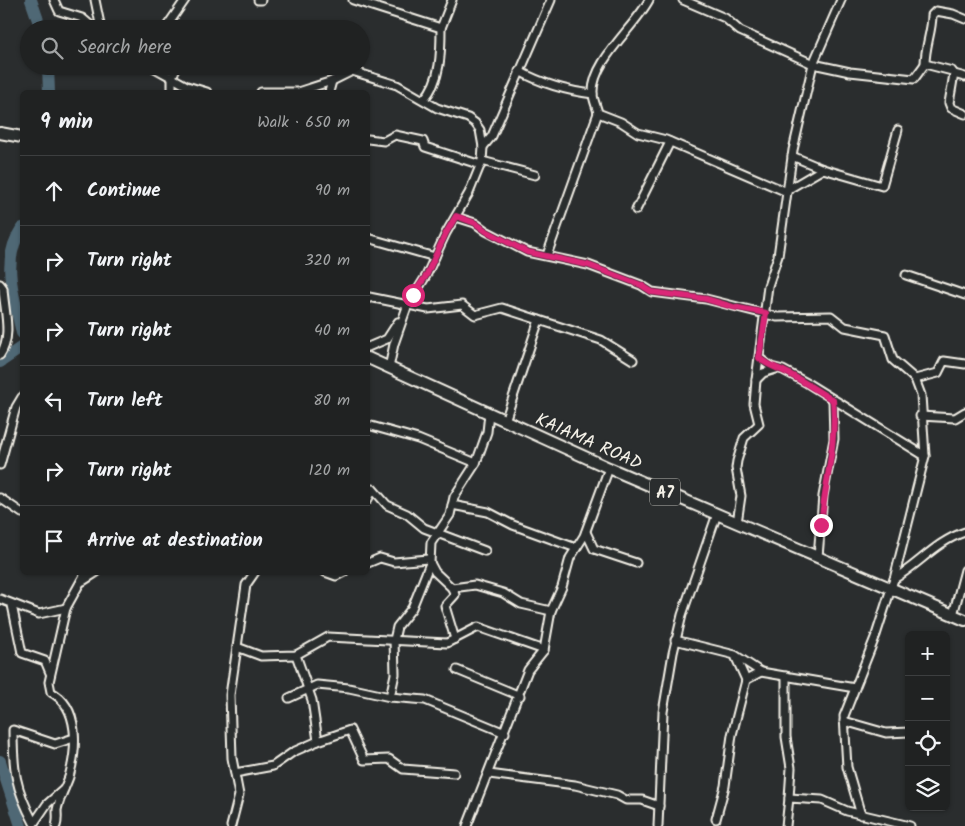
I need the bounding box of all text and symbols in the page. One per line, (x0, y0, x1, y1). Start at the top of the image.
search box (20, 20, 370, 75)
text: Search here (78, 33, 172, 63)
icon: search (38, 34, 66, 62)
text: 9 min (40, 106, 93, 139)
text: Walk · 650 m (257, 110, 350, 135)
text: Continue (87, 176, 160, 206)
icon: ahead (40, 177, 68, 205)
text: 90 m (315, 178, 350, 203)
text: Turn right (87, 246, 172, 276)
icon: right (40, 247, 68, 275)
text: 320 m (304, 248, 350, 273)
route start (402, 284, 425, 307)
text: Turn right (87, 316, 172, 346)
icon: right (40, 317, 68, 345)
text: 40 m (314, 318, 350, 343)
text: Turn left (87, 386, 162, 416)
icon: left (40, 387, 68, 415)
text: 80 m (313, 388, 350, 413)
street label: KAIAMA ROAD (530, 406, 647, 479)
text: Turn right (87, 456, 172, 486)
icon: right (40, 457, 68, 485)
text: 120 m (309, 458, 350, 483)
road number: A7 (650, 478, 680, 506)
route end (810, 514, 833, 537)
text: Arrive at destination (87, 526, 263, 556)
icon: arrive (40, 527, 68, 555)
map controls (905, 631, 950, 811)
button: + (905, 631, 950, 676)
button: − (905, 676, 950, 721)
button: locate (905, 721, 950, 766)
button: layers (905, 766, 950, 811)

